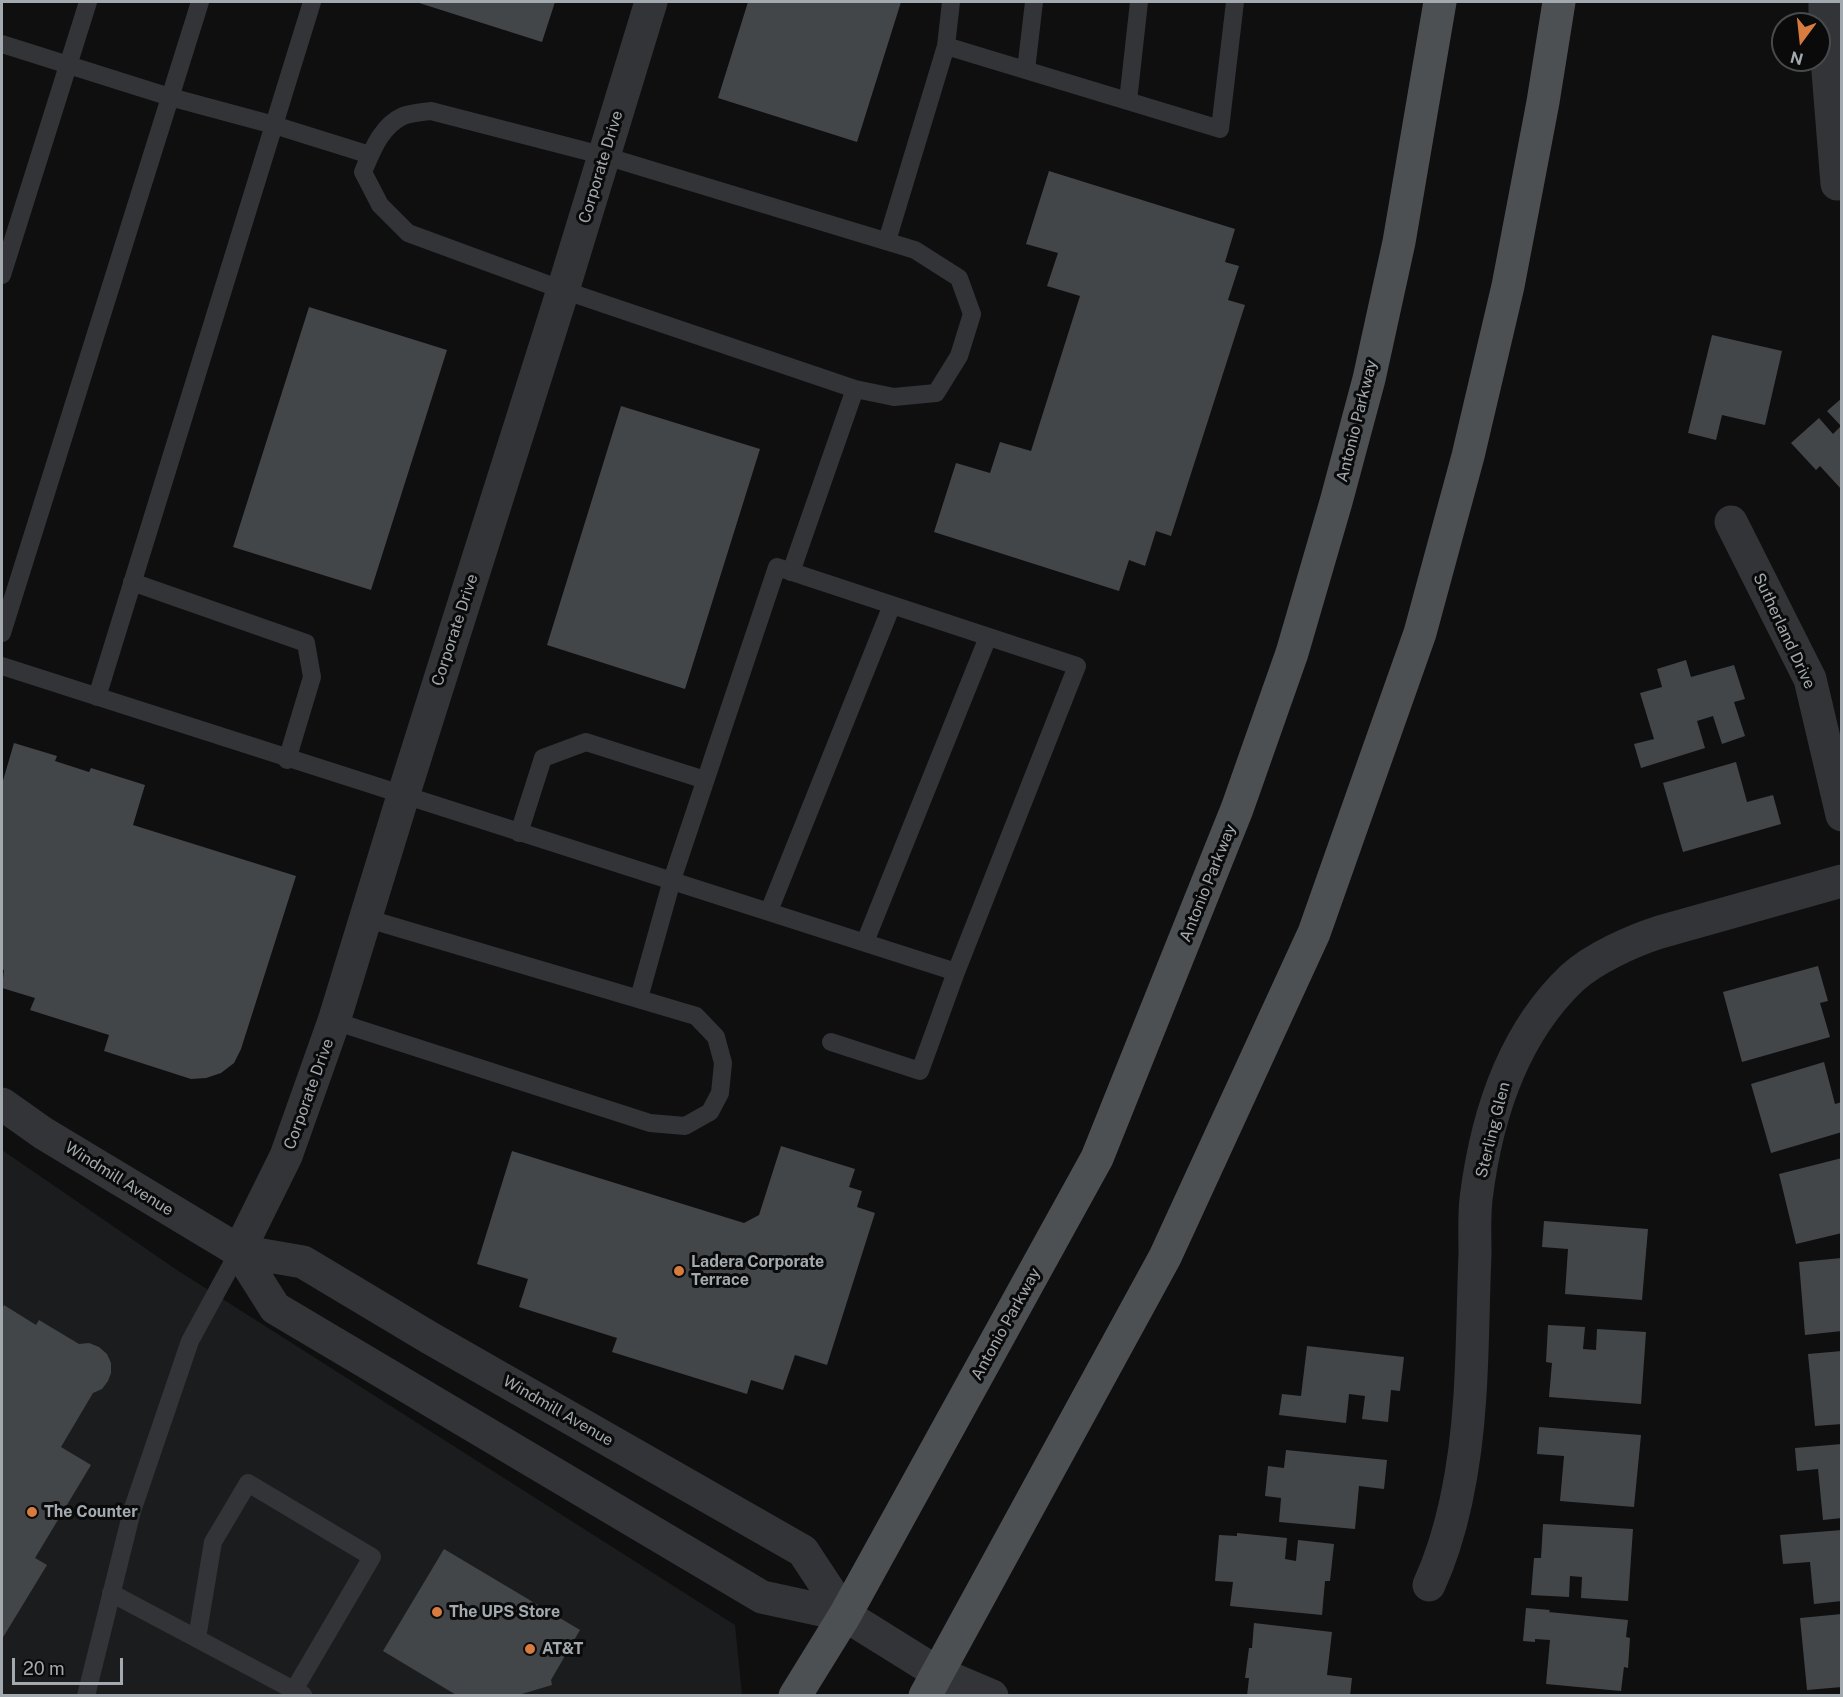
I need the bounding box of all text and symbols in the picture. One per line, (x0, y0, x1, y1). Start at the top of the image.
north arrow (1771, 12, 1831, 72)
text: N (1788, 47, 1805, 69)
street label: Corporate Drive (575, 108, 627, 226)
street label: Antonio Parkway (1333, 358, 1381, 484)
street label: Sutherland Drive (1749, 570, 1819, 692)
street label: Corporate Drive (428, 572, 482, 688)
street label: Antonio Parkway (1176, 821, 1240, 945)
street label: Corporate Drive (280, 1036, 338, 1152)
street label: Sterling Glen (1472, 1080, 1514, 1180)
street label: Windmill Avenue (61, 1138, 177, 1220)
place label: Ladera Corporate Terrace (691, 1252, 824, 1290)
marker: Ladera Corporate Terrace (672, 1264, 686, 1278)
street label: Antonio Parkway (967, 1265, 1045, 1383)
street label: Windmill Avenue (499, 1372, 617, 1450)
place label: The Counter (44, 1502, 138, 1522)
marker: The Counter (25, 1505, 39, 1519)
place label: The UPS Store (449, 1602, 560, 1622)
marker: The UPS Store (430, 1605, 444, 1619)
place label: AT&T (542, 1639, 583, 1659)
marker: AT&T (523, 1642, 537, 1656)
scale bar (15, 1646, 126, 1684)
text: 20 m (23, 1658, 65, 1679)

